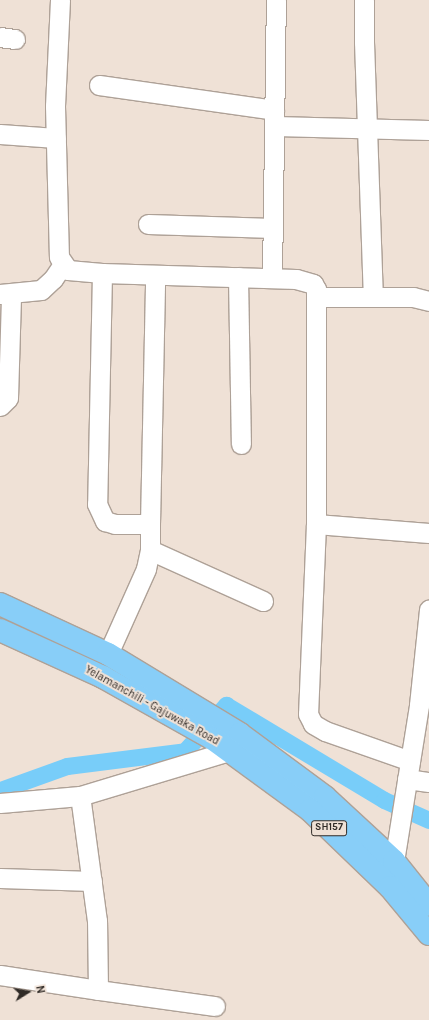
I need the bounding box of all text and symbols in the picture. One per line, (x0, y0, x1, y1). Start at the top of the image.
street label: Yelamanchili - Gajuwaka Road (83, 663, 221, 749)
road number: SH157 (311, 820, 347, 836)
north arrow (8, 972, 48, 1012)
text: N (33, 984, 47, 995)

